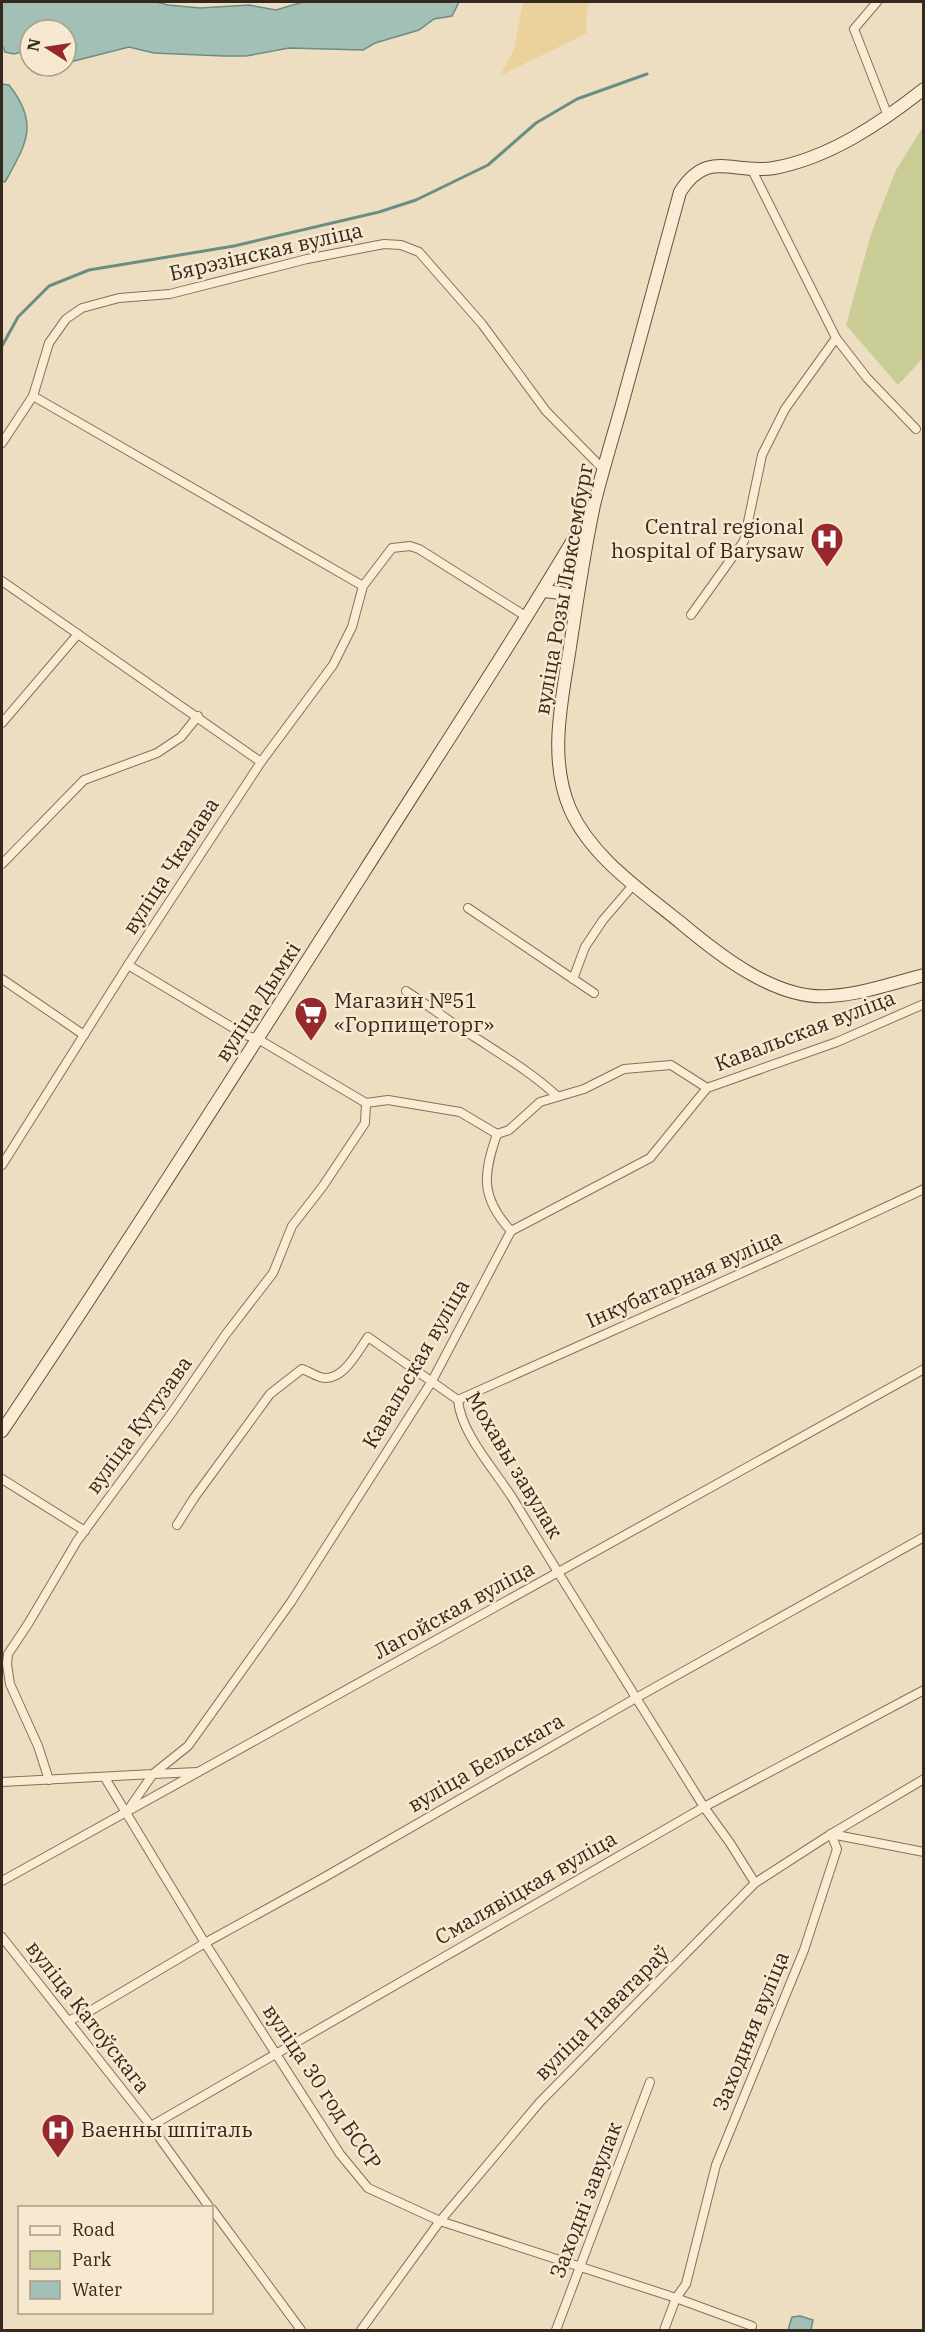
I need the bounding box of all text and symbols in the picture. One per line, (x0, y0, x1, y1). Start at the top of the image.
north arrow (18, 18, 78, 78)
text: N (22, 37, 44, 53)
street label: Бярэзінская вуліца (166, 215, 365, 287)
street label: вуліца Розы Люксембург (527, 461, 599, 717)
place label: Central regional hospital of Barysaw (611, 512, 805, 564)
hospital icon: Central regional hospital of Barysaw (809, 521, 845, 568)
street label: вуліца Чкалава (115, 792, 225, 939)
street label: вуліца Дымкі (208, 936, 306, 1067)
street label: Кавальская вуліца (710, 983, 899, 1077)
place label: Магазин №51 «Горпищеторг» (334, 986, 494, 1038)
supermarket icon: Магазин №51 «Горпищеторг» (293, 995, 329, 1042)
street label: Інкубатарная вуліца (581, 1222, 786, 1334)
street label: Кавальская вуліца (355, 1274, 475, 1453)
street label: вуліца Кутузава (79, 1350, 198, 1499)
street label: Мохавы завулак (460, 1386, 570, 1543)
street label: Лагойская вуліца (368, 1553, 539, 1665)
street label: вуліца Бельскага (402, 1706, 569, 1818)
street label: Смалявіцкая вуліца (430, 1824, 621, 1951)
street label: вуліца Катоўскага (20, 1934, 157, 2098)
street label: вуліца Наватараў (528, 1938, 676, 2086)
street label: Заходняя вуліца (705, 1947, 795, 2114)
street label: вуліца 30 год БССР (257, 1998, 389, 2175)
hospital icon: Ваенны шпіталь (40, 2112, 76, 2159)
place label: Ваенны шпіталь (81, 2115, 253, 2143)
street label: Заходні завулак (542, 2117, 628, 2282)
legend (18, 2206, 213, 2314)
text: Road (72, 2218, 115, 2241)
text: Park (72, 2248, 112, 2271)
text: Water (72, 2278, 122, 2301)

